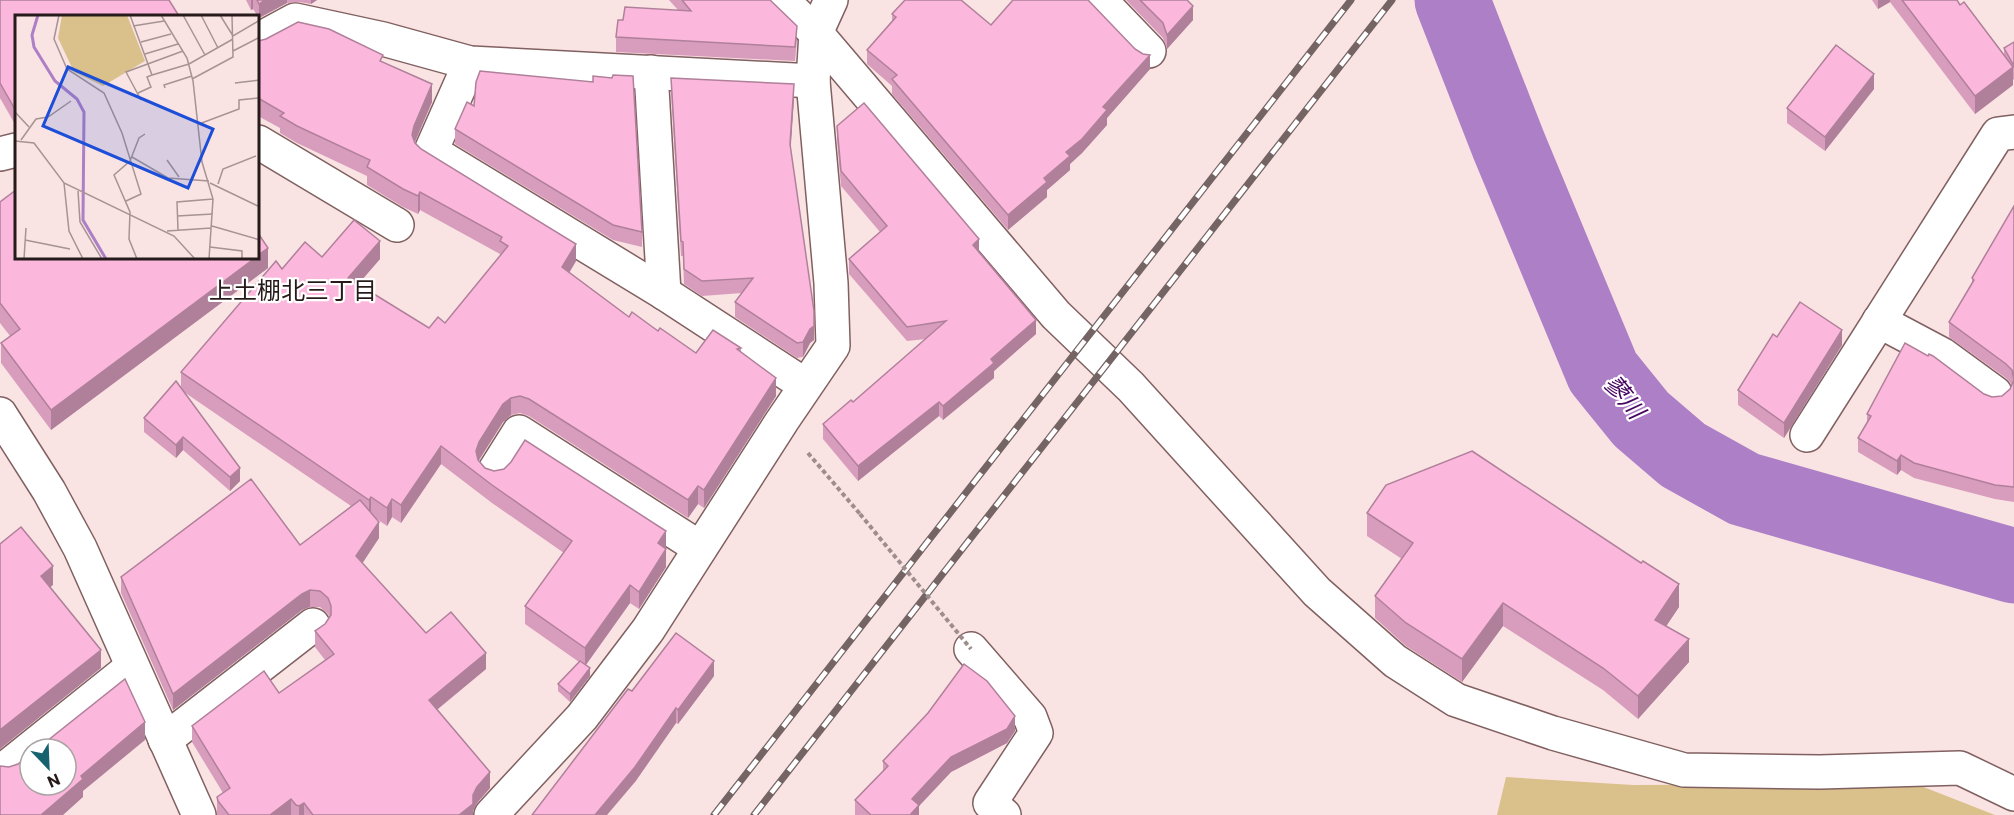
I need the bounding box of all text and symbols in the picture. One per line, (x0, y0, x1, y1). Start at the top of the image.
inset map (15, 15, 260, 260)
district label: 上土棚北三丁目 (209, 275, 377, 304)
water label: 蓼川 (1599, 368, 1653, 426)
north arrow (18, 737, 78, 797)
text: N (45, 770, 63, 792)

